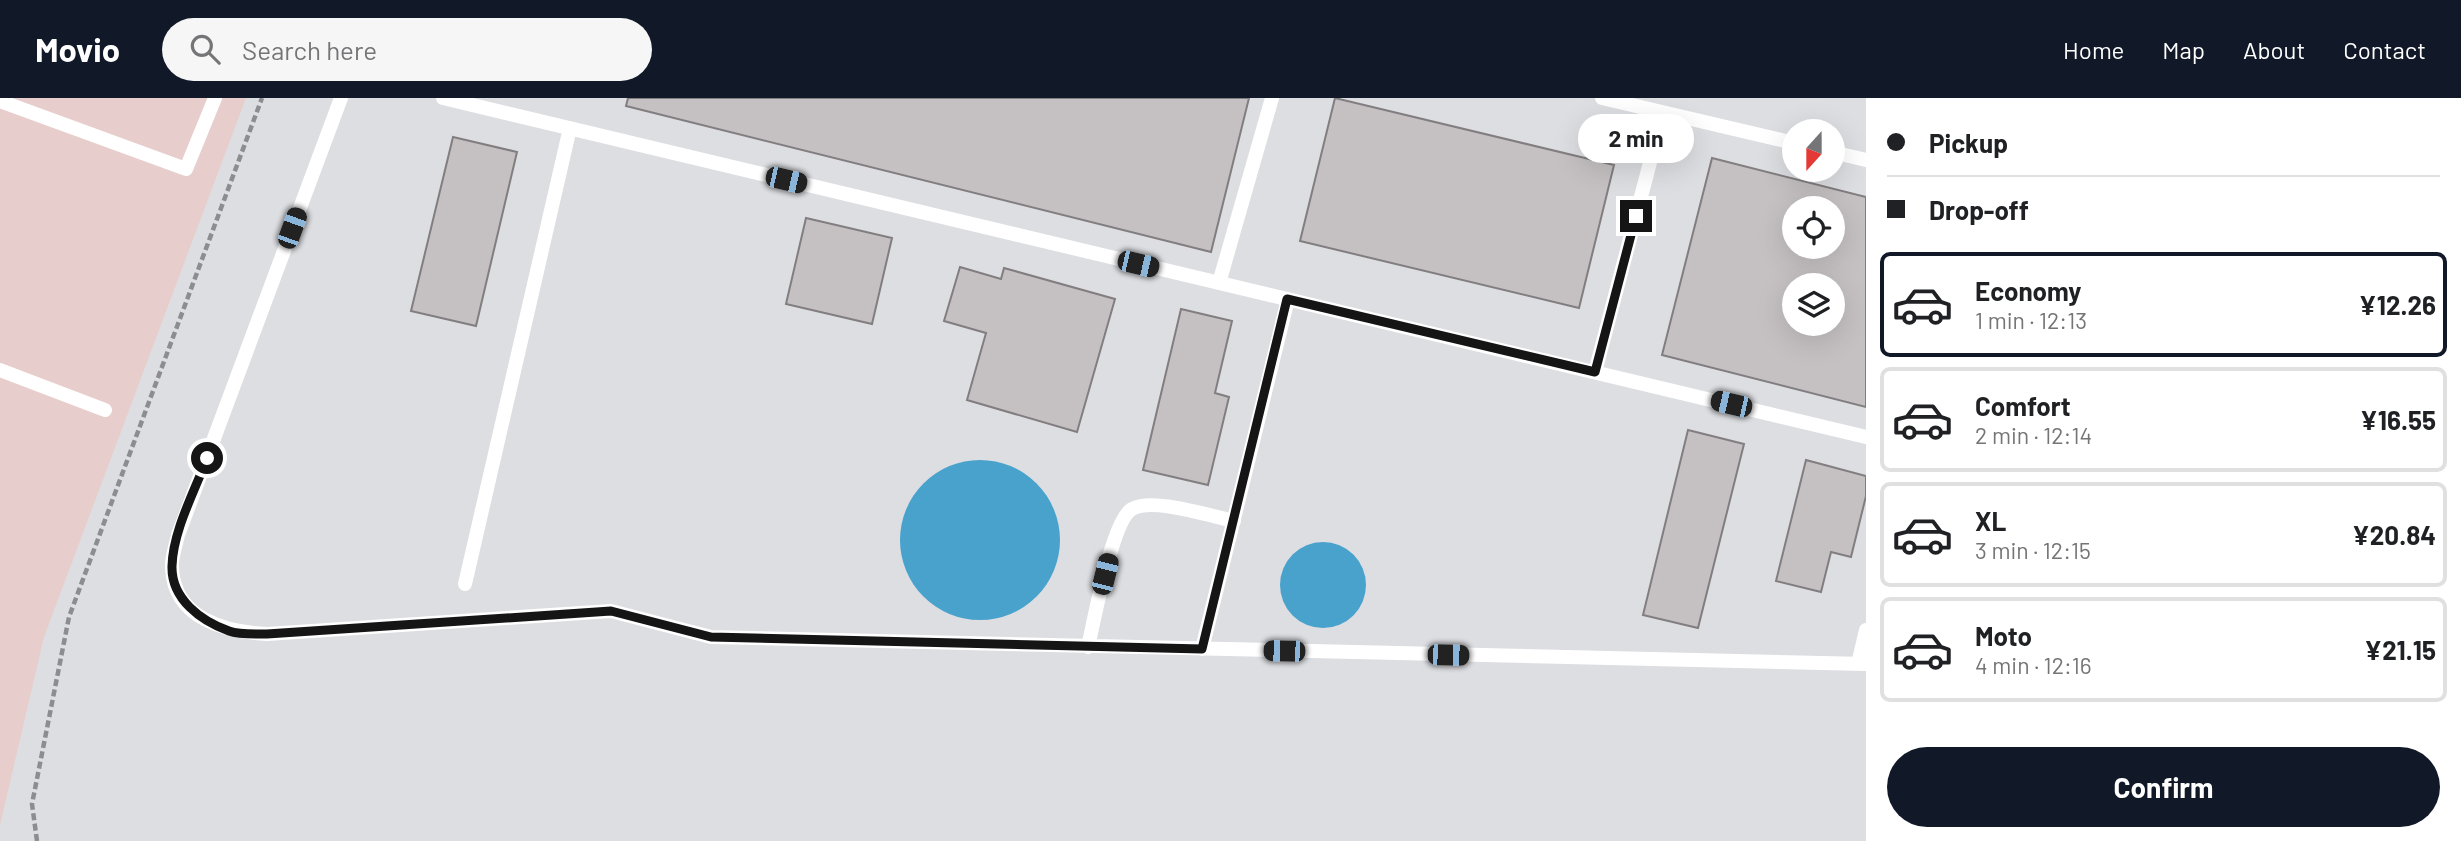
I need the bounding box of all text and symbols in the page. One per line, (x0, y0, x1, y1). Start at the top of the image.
search box (162, 18, 652, 81)
text: Movio (35, 29, 120, 69)
icon: search (186, 30, 224, 68)
text: Search here (242, 34, 377, 65)
text: Home (2063, 35, 2124, 64)
text: Map (2162, 35, 2205, 64)
text: About (2243, 35, 2305, 64)
text: Contact (2343, 35, 2426, 64)
callout: 2 min (1578, 115, 1694, 164)
north arrow (1782, 119, 1844, 182)
map controls (1782, 119, 1845, 336)
text: 2 min (1608, 124, 1664, 152)
text: Pickup (1929, 127, 2008, 158)
car (764, 165, 809, 195)
text: Drop-off (1929, 194, 2029, 225)
button: locate (1782, 196, 1845, 259)
route end (1620, 200, 1652, 232)
car (275, 205, 310, 251)
car (1116, 249, 1161, 279)
button: layers (1782, 273, 1845, 336)
icon: car (1891, 273, 1954, 336)
text: Economy (1975, 275, 2081, 306)
text: ¥12.26 (2359, 289, 2436, 320)
text: 1 min · 12:13 (1975, 306, 2087, 334)
icon: car (1891, 388, 1954, 451)
car (1709, 389, 1754, 419)
text: Comfort (1975, 390, 2071, 421)
text: ¥16.55 (2360, 404, 2436, 435)
text: 2 min · 12:14 (1975, 421, 2092, 449)
route start (191, 442, 223, 474)
icon: car (1891, 503, 1954, 566)
text: XL (1975, 505, 2006, 536)
text: ¥20.84 (2352, 519, 2436, 550)
text: 3 min · 12:15 (1975, 536, 2091, 564)
car (1090, 551, 1121, 597)
icon: car (1891, 618, 1954, 681)
text: Moto (1975, 620, 2032, 651)
text: ¥21.15 (2364, 634, 2436, 665)
car (1263, 640, 1306, 662)
car (1427, 644, 1470, 666)
text: 4 min · 12:16 (1975, 651, 2092, 679)
button: Confirm (1887, 747, 2440, 827)

